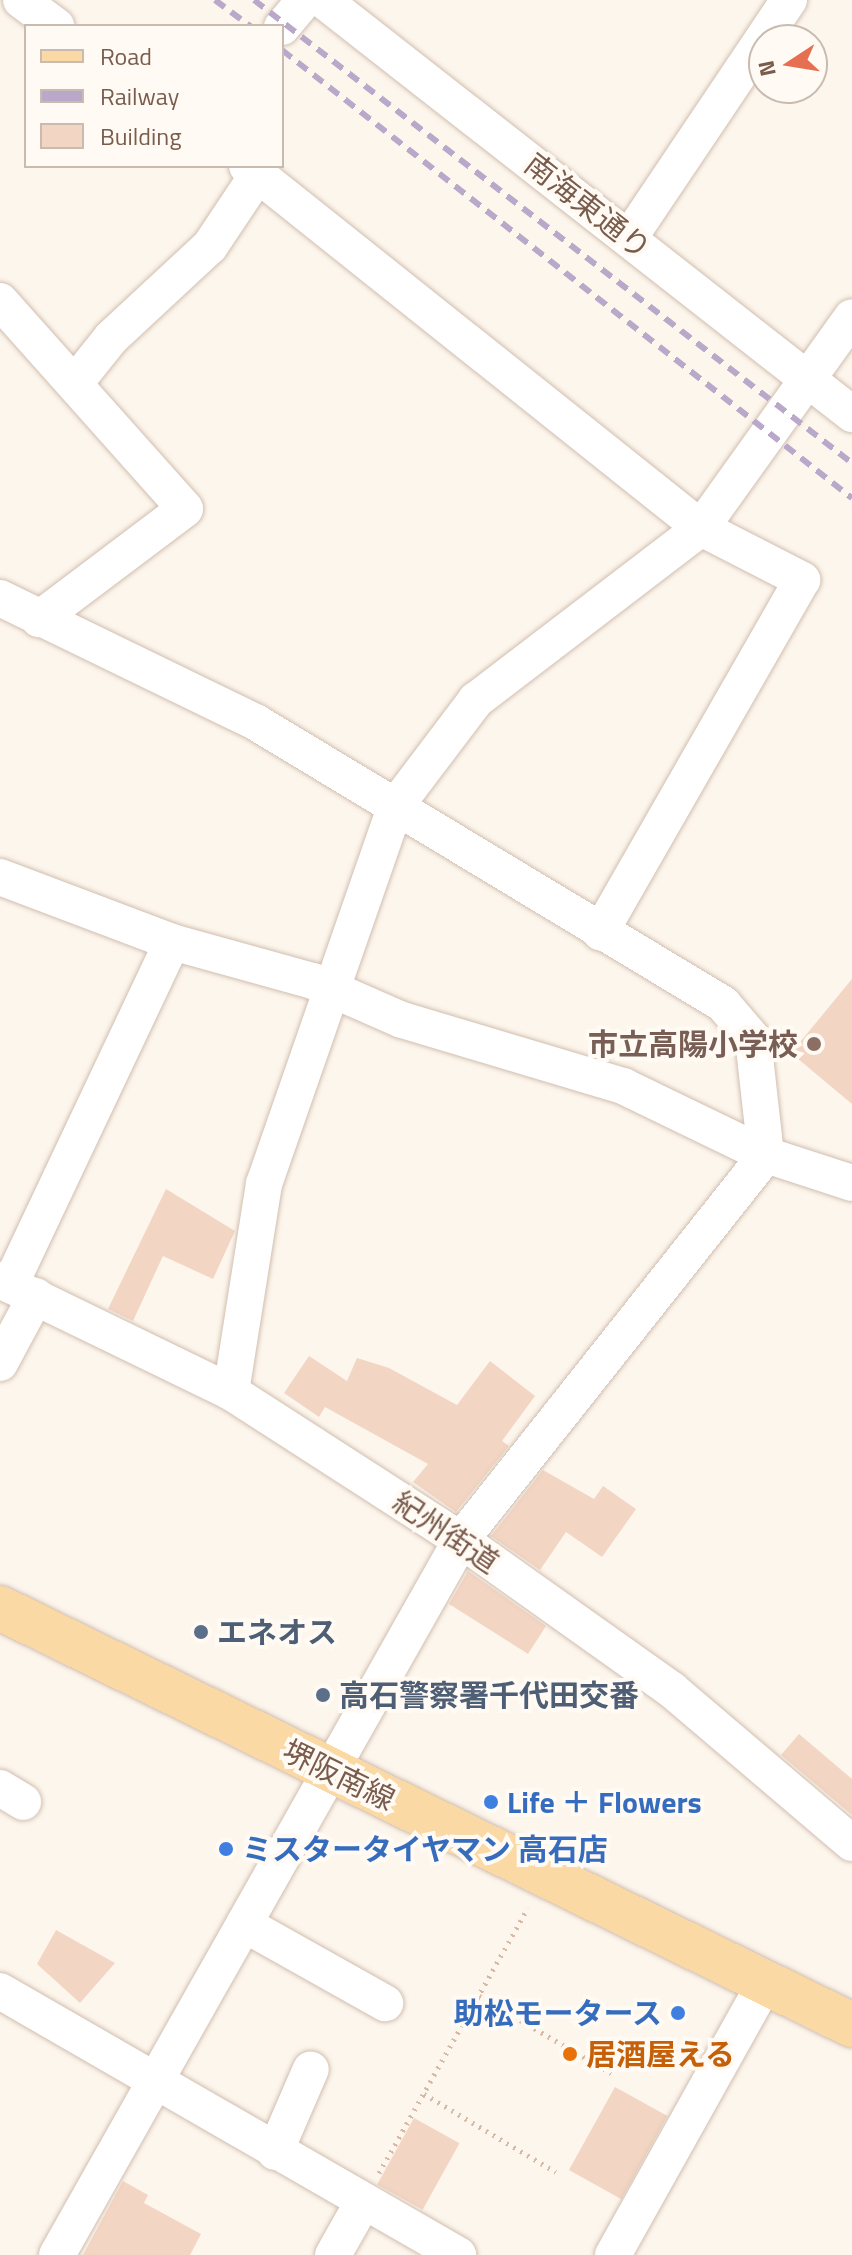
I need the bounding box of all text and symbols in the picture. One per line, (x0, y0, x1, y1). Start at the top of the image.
legend (24, 24, 284, 168)
north arrow (748, 24, 828, 104)
text: Road (100, 38, 152, 74)
text: N (748, 58, 785, 80)
text: Railway (100, 78, 179, 114)
text: Building (100, 118, 182, 154)
street label: 南海東通り (518, 146, 658, 266)
place label: 市立高陽小学校 (588, 1026, 798, 1062)
marker: 市立高陽小学校 (805, 1035, 823, 1053)
street label: 紀州街道 (386, 1484, 506, 1580)
place label: エネオス (217, 1614, 337, 1650)
marker: エネオス (192, 1623, 210, 1641)
place label: 高石警察署千代田交番 (339, 1677, 639, 1713)
marker: 高石警察署千代田交番 (314, 1686, 332, 1704)
street label: 堺阪南線 (277, 1733, 401, 1817)
place label: Life ＋ Flowers (507, 1784, 702, 1820)
marker: Life ＋ Flowers (482, 1793, 500, 1811)
place label: ミスタータイヤマン 高石店 (242, 1831, 609, 1867)
marker: ミスタータイヤマン 高石店 (217, 1840, 235, 1858)
place label: 助松モータース (452, 1995, 662, 2031)
marker: 助松モータース (669, 2004, 687, 2022)
place label: 居酒屋える (586, 2036, 736, 2072)
marker: 居酒屋える (561, 2045, 579, 2063)

